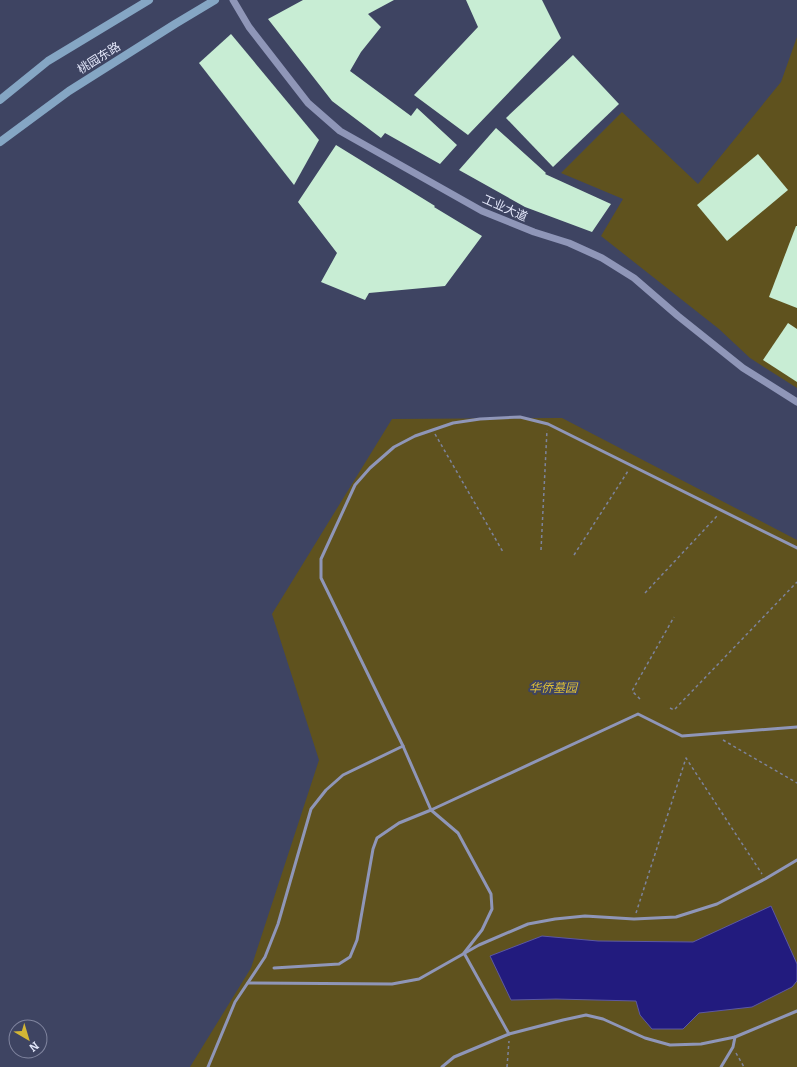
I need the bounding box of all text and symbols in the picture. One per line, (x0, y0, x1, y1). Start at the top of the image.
street label: 桃园东路 (75, 39, 123, 77)
street label: 工业大道 (480, 192, 530, 224)
park label: 华侨墓园 (529, 681, 579, 695)
north arrow (8, 1019, 48, 1059)
text: N (26, 1039, 41, 1055)

